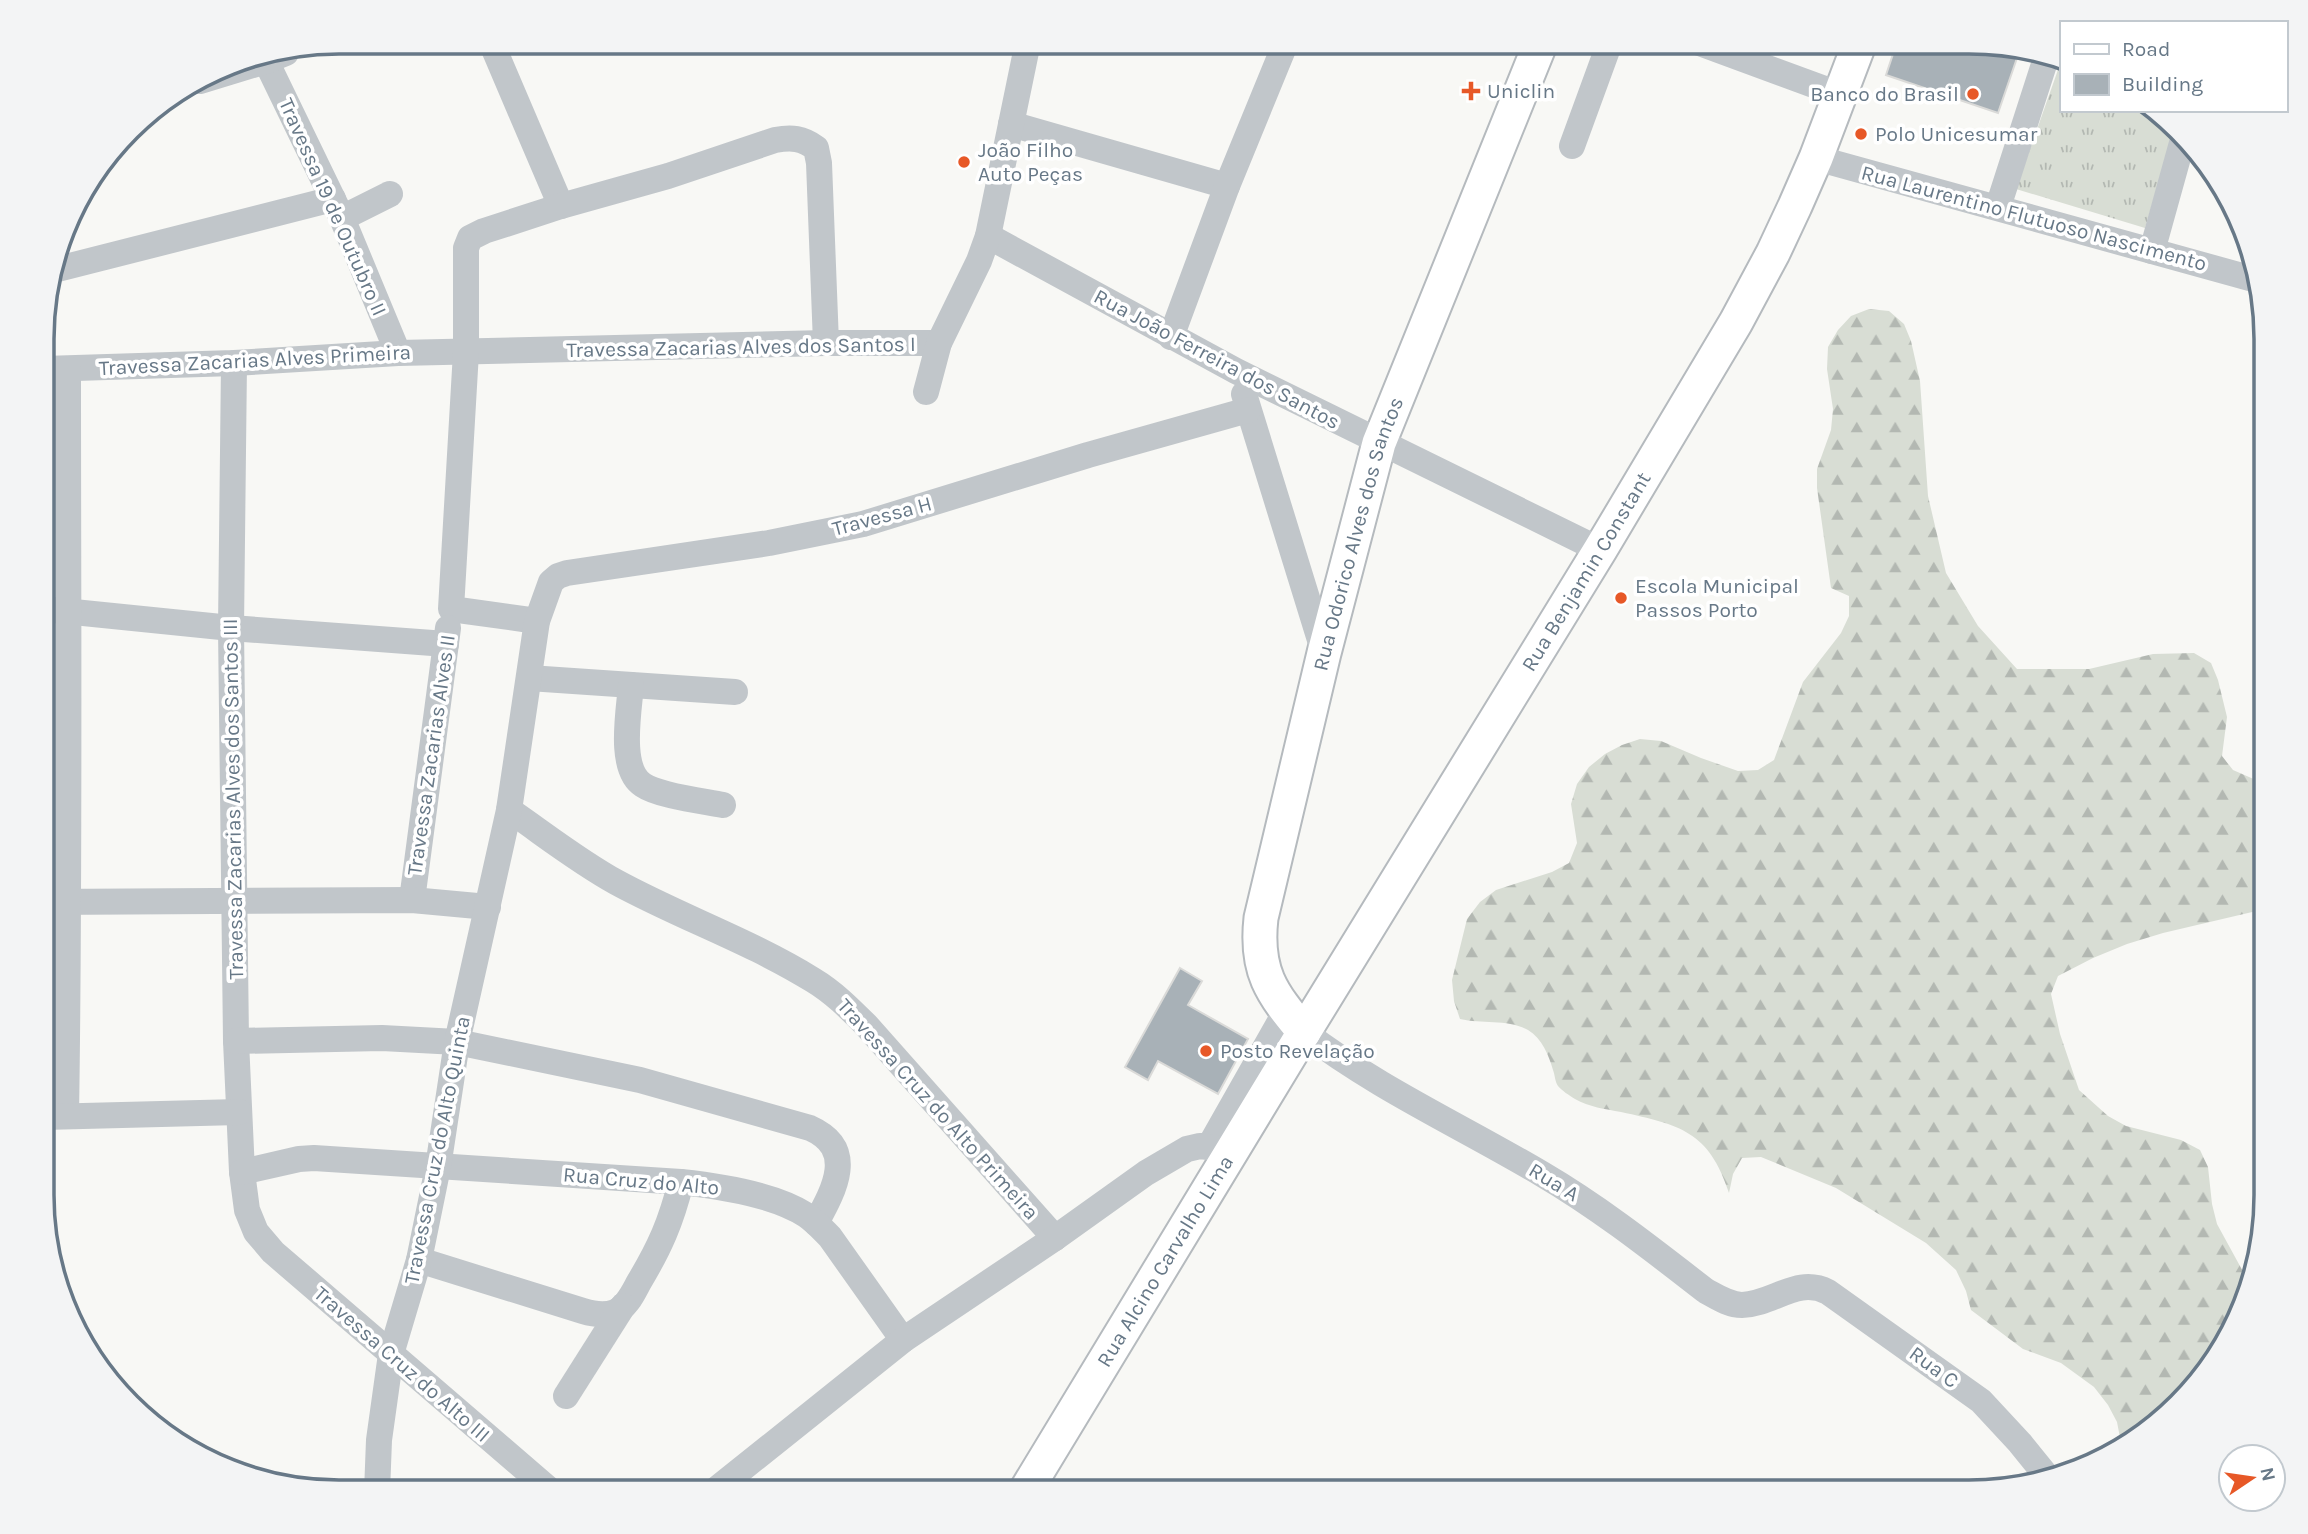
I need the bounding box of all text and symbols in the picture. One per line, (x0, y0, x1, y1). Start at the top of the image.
legend (2060, 21, 2287, 112)
text: Road (2122, 37, 2170, 61)
text: Building (2122, 72, 2203, 96)
place label: Uniclin (1487, 79, 1555, 103)
marker: Uniclin (1461, 81, 1481, 101)
place label: Banco do Brasil (1810, 82, 1959, 106)
marker: Banco do Brasil (1965, 86, 1981, 102)
street label: Travessa 19 de Outubro II (274, 95, 392, 319)
place label: Polo Unicesumar (1875, 122, 2038, 146)
marker: Polo Unicesumar (1853, 126, 1869, 142)
place label: João Filho Auto Peças (978, 138, 1083, 186)
marker: João Filho Auto Peças (956, 154, 972, 170)
street label: Rua Laurentino Flutuoso Nascimento (1859, 160, 2209, 276)
street label: Rua João Ferreira dos Santos (1090, 284, 1344, 434)
street label: Travessa Zacarias Alves dos Santos I (566, 332, 916, 362)
street label: Travessa Zacarias Alves Primeira (98, 340, 412, 380)
street label: Rua Odorico Alves dos Santos (1308, 393, 1408, 673)
street label: Rua Benjamin Constant (1517, 468, 1656, 676)
street label: Travessa H (830, 491, 934, 541)
place label: Escola Municipal Passos Porto (1635, 574, 1799, 622)
marker: Escola Municipal Passos Porto (1613, 590, 1629, 606)
street label: Travessa Zacarias Alves dos Santos III (218, 618, 248, 980)
street label: Travessa Zacarias Alves II (402, 633, 460, 877)
street label: Travessa Cruz do Alto Primeira (832, 994, 1044, 1224)
street label: Travessa Cruz do Alto Quinta (399, 1014, 475, 1286)
place label: Posto Revelação (1220, 1039, 1375, 1063)
marker: Posto Revelação (1198, 1043, 1214, 1059)
street label: Rua Alcino Carvalho Lima (1092, 1151, 1238, 1371)
street label: Rua A (1525, 1158, 1583, 1206)
street label: Rua Cruz do Alto (562, 1162, 720, 1200)
street label: Travessa Cruz do Alto III (309, 1281, 495, 1447)
street label: Rua C (1905, 1341, 1963, 1393)
north arrow (2217, 1443, 2287, 1513)
text: N (2255, 1465, 2280, 1484)

